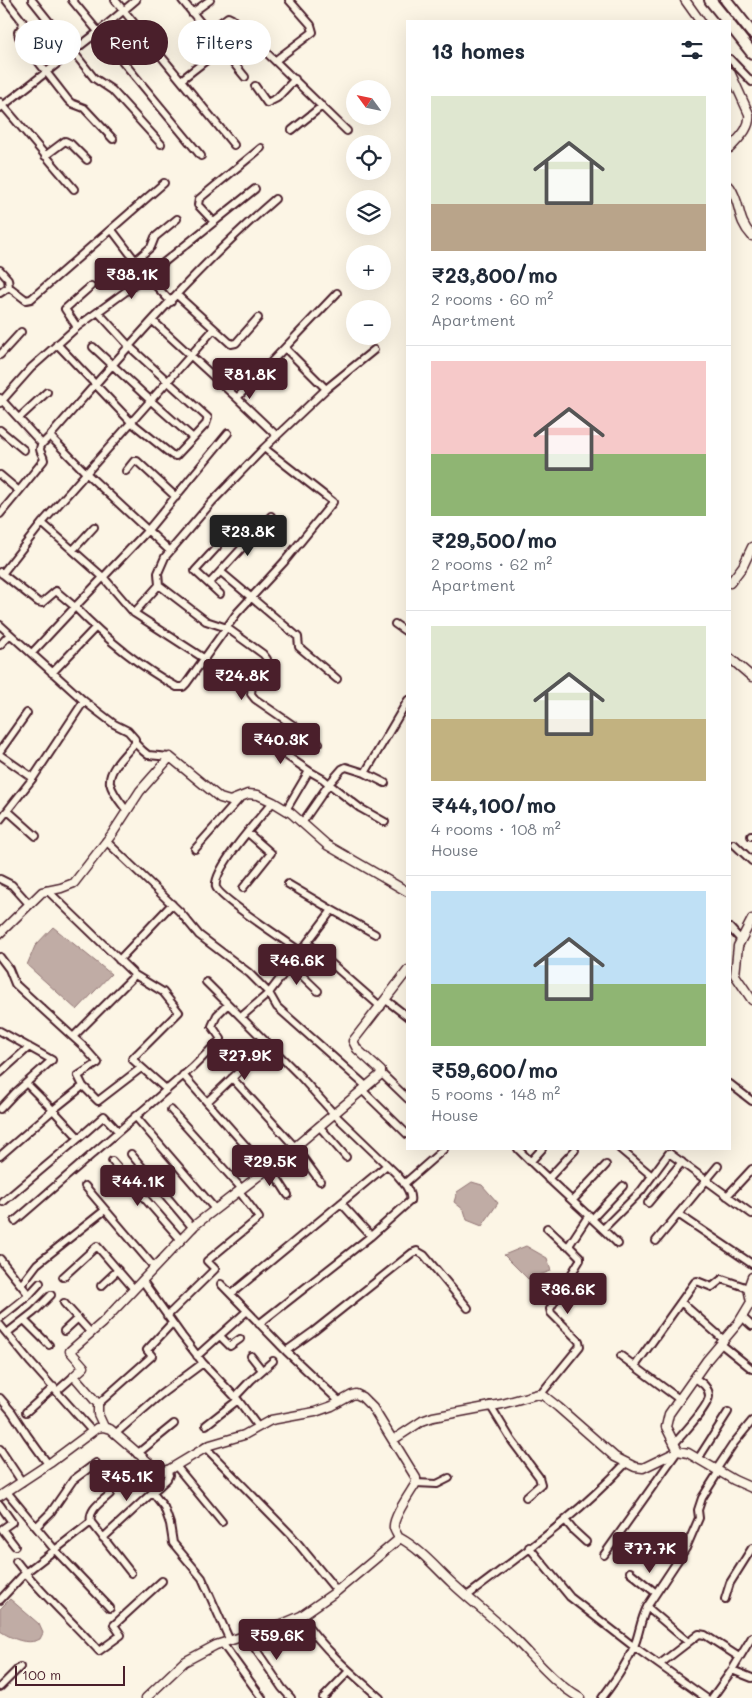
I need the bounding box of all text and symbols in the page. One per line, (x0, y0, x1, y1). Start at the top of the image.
chip: Buy (15, 20, 81, 65)
chip: Rent (91, 20, 168, 65)
chip: Filters (178, 20, 271, 65)
icon: filters (678, 36, 706, 64)
text: 13 homes (431, 37, 525, 64)
north arrow (346, 80, 391, 125)
map controls (346, 80, 391, 345)
icon: home (524, 128, 614, 218)
button: locate (346, 135, 391, 180)
button: layers (346, 190, 391, 235)
button: + (346, 245, 391, 290)
pin: ₹38.1K (91, 258, 173, 300)
text: ₹23,800/mo (431, 261, 557, 288)
text: ₹38.1K (106, 263, 158, 284)
text: 2 rooms · 60 m² (431, 288, 553, 309)
button: − (346, 300, 391, 345)
text: Apartment (431, 309, 516, 330)
pin: ₹81.8K (209, 358, 291, 400)
text: ₹81.8K (224, 363, 276, 384)
icon: home (524, 394, 614, 484)
pin: ₹23.8K (207, 514, 289, 557)
text: ₹23.8K (221, 520, 275, 541)
text: ₹29,500/mo (431, 526, 557, 553)
text: 2 rooms · 62 m² (431, 553, 552, 574)
text: Apartment (431, 574, 516, 595)
pin: ₹24.8K (201, 658, 283, 701)
icon: home (524, 659, 614, 749)
text: ₹24.8K (214, 664, 270, 685)
pin: ₹40.3K (240, 722, 322, 765)
text: ₹40.3K (253, 728, 309, 749)
text: ₹44,100/mo (431, 791, 556, 818)
text: 4 rooms · 108 m² (431, 818, 561, 839)
text: House (431, 839, 478, 860)
icon: home (524, 924, 614, 1014)
pin: ₹46.6K (256, 944, 338, 986)
text: ₹46.6K (269, 949, 325, 970)
pin: ₹27.9K (204, 1038, 286, 1081)
text: ₹27.9K (218, 1044, 272, 1065)
text: ₹59,600/mo (431, 1056, 558, 1083)
text: 5 rooms · 148 m² (431, 1083, 560, 1104)
text: House (431, 1104, 478, 1125)
pin: ₹29.5K (229, 1144, 311, 1187)
text: ₹29.5K (243, 1150, 297, 1171)
pin: ₹44.1K (97, 1164, 179, 1207)
text: ₹44.1K (111, 1170, 165, 1191)
pin: ₹36.6K (527, 1272, 609, 1315)
text: ₹36.6K (540, 1278, 596, 1299)
pin: ₹45.1K (86, 1460, 168, 1502)
text: ₹45.1K (101, 1465, 153, 1486)
pin: ₹77.7K (609, 1532, 691, 1574)
text: ₹77.7K (624, 1537, 676, 1558)
pin: ₹59.6K (236, 1618, 318, 1661)
text: ₹59.6K (250, 1624, 304, 1645)
scale bar (15, 1663, 125, 1686)
text: 100 m (22, 1665, 61, 1684)

